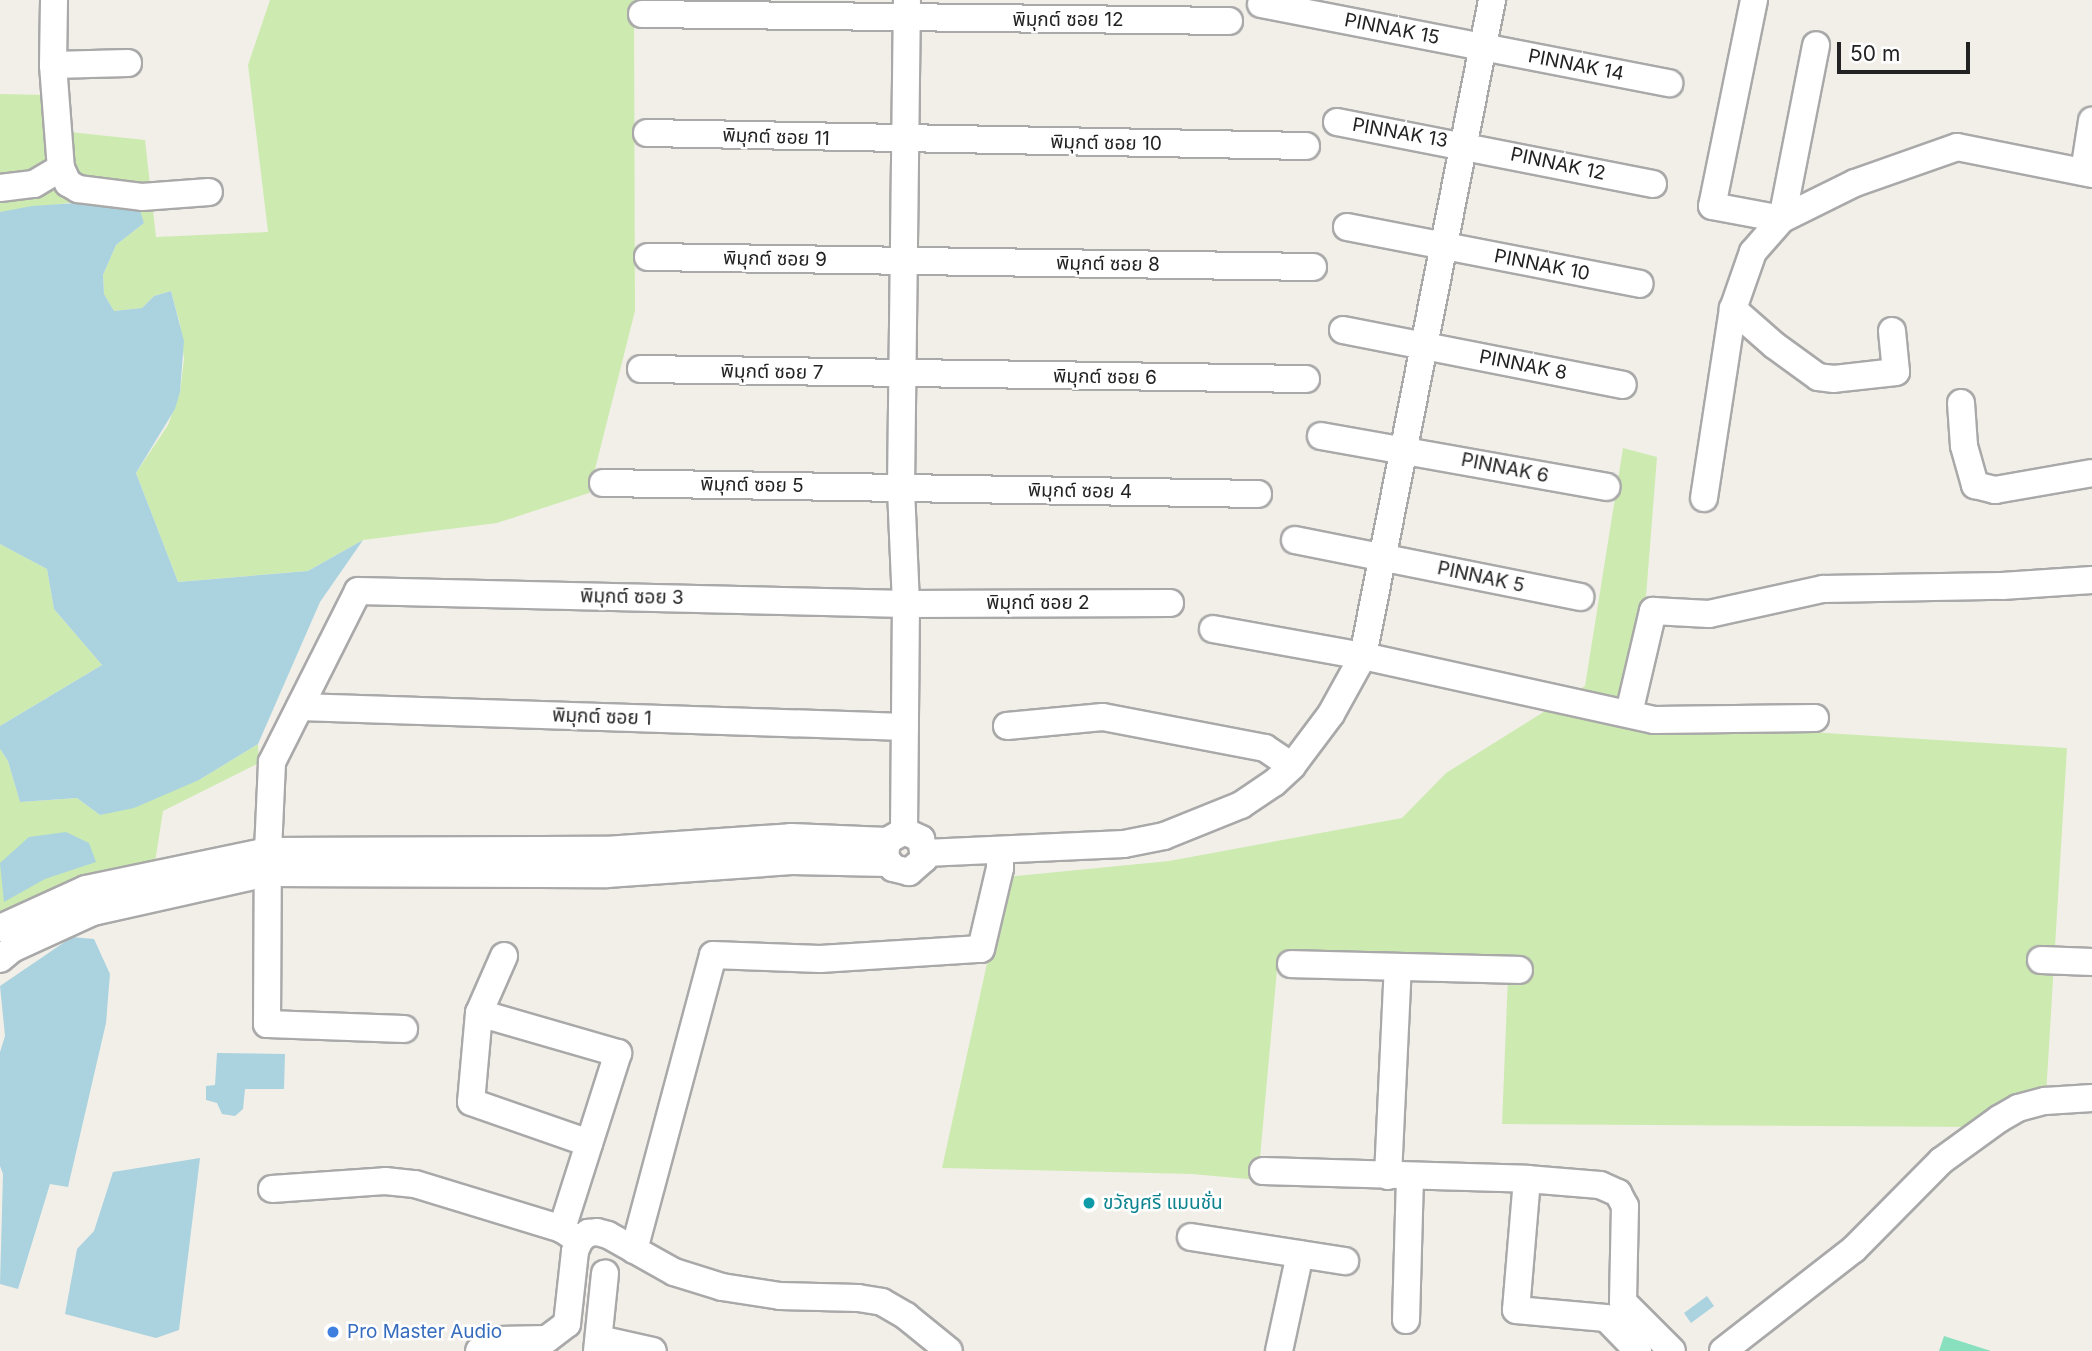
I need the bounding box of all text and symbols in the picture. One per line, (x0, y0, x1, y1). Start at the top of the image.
street label: พิมุกต์ ซอย 12 (1012, 9, 1124, 31)
street label: PINNAK 15 (1343, 9, 1441, 49)
scale bar (1840, 28, 1973, 72)
text: 50 m (1850, 41, 1900, 66)
street label: PINNAK 14 (1526, 45, 1626, 85)
street label: PINNAK 13 (1350, 113, 1450, 153)
street label: พิมุกต์ ซอย 11 (722, 124, 830, 150)
street label: พิมุกต์ ซอย 10 (1050, 131, 1162, 155)
street label: PINNAK 12 (1508, 143, 1608, 185)
street label: PINNAK 10 (1492, 245, 1592, 285)
street label: พิมุกต์ ซอย 9 (723, 247, 827, 271)
street label: พิมุกต์ ซอย 8 (1056, 252, 1160, 276)
street label: PINNAK 8 (1477, 345, 1569, 385)
street label: พิมุกต์ ซอย 7 (721, 360, 823, 384)
street label: พิมุกต์ ซอย 6 (1053, 365, 1157, 389)
street label: PINNAK 6 (1459, 448, 1551, 488)
street label: พิมุกต์ ซอย 5 (700, 473, 804, 497)
street label: พิมุกต์ ซอย 4 (1028, 479, 1132, 503)
street label: PINNAK 5 (1435, 557, 1527, 597)
street label: พิมุกต์ ซอย 3 (580, 585, 684, 609)
street label: พิมุกต์ ซอย 2 (986, 592, 1090, 614)
street label: พิมุกต์ ซอย 1 (552, 704, 652, 730)
place label: ขวัญศรี แมนชั่น (1103, 1192, 1223, 1214)
marker: ขวัญศรี แมนชั่น (1081, 1195, 1097, 1211)
place label: Pro Master Audio (347, 1321, 502, 1343)
marker: Pro Master Audio (325, 1324, 341, 1340)

